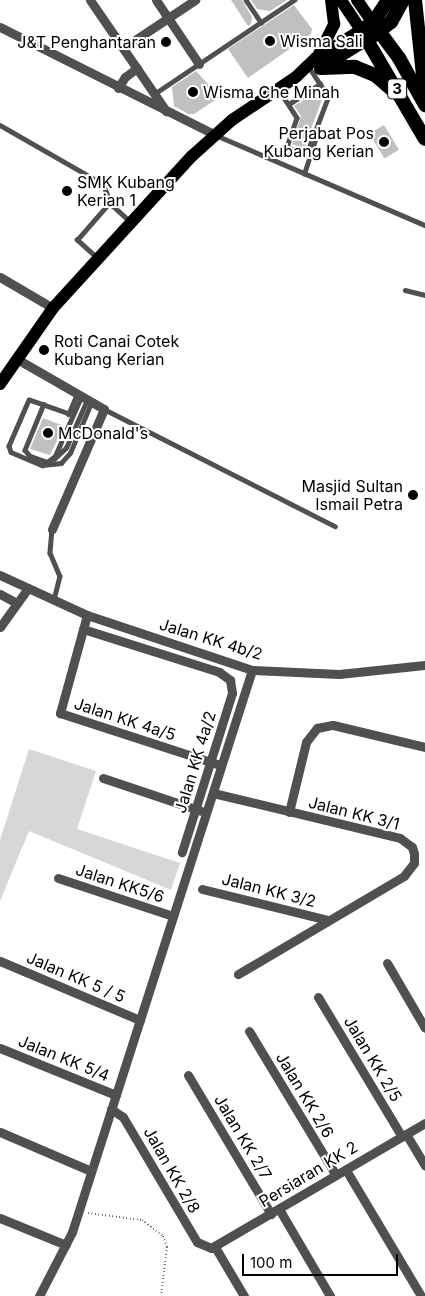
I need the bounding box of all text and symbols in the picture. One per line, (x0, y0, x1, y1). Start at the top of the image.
place label: Wisma Sali (280, 31, 363, 51)
place label: J&T Penghantaran (17, 32, 156, 52)
marker: Wisma Sali (264, 35, 276, 47)
marker: J&T Penghantaran (160, 36, 172, 48)
road number: 3 (387, 76, 407, 102)
place label: Wisma Che Minah (203, 82, 340, 102)
marker: Wisma Che Minah (187, 86, 199, 98)
place label: Perjabat Pos Kubang Kerian (264, 123, 374, 161)
marker: Perjabat Pos Kubang Kerian (378, 136, 390, 148)
place label: SMK Kubang Kerian 1 (77, 172, 175, 210)
marker: SMK Kubang Kerian 1 (61, 185, 73, 197)
place label: Roti Canai Cotek Kubang Kerian (54, 331, 179, 369)
marker: Roti Canai Cotek Kubang Kerian (38, 344, 50, 356)
place label: McDonald's (58, 423, 148, 443)
marker: McDonald's (42, 427, 54, 439)
place label: Masjid Sultan Ismail Petra (301, 476, 403, 514)
marker: Masjid Sultan Ismail Petra (407, 489, 419, 501)
street label: Jalan KK 4b/2 (157, 614, 265, 664)
street label: Jalan KK 4a/5 (72, 694, 178, 744)
street label: Jalan KK 4a/2 (170, 709, 220, 815)
street label: Jalan KK 3/1 (307, 792, 401, 834)
street label: Jalan KK5/6 (73, 860, 167, 906)
street label: Jalan KK 3/2 (220, 869, 318, 911)
street label: Jalan KK 5 / 5 (24, 948, 128, 1006)
street label: Jalan KK 2/5 (340, 1013, 406, 1105)
street label: Jalan KK 5/4 (16, 1031, 112, 1085)
street label: Jalan KK 2/6 (272, 1049, 338, 1141)
street label: Jalan KK 2/7 (210, 1091, 276, 1183)
street label: Jalan KK 2/8 (140, 1123, 204, 1217)
street label: Persiaran KK 2 (255, 1137, 361, 1211)
scale bar (245, 1244, 401, 1276)
text: 100 m (250, 1253, 292, 1272)

